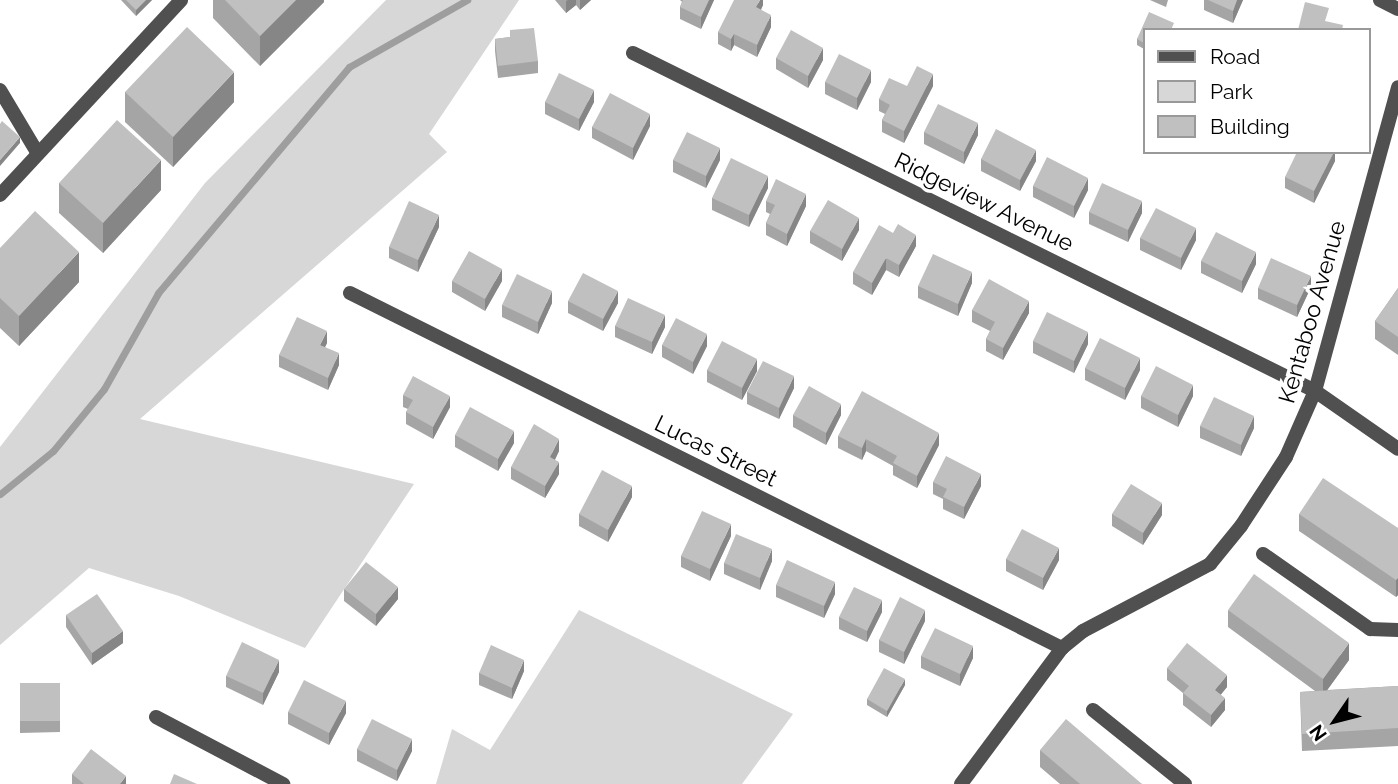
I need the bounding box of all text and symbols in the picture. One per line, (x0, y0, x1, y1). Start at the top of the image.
legend (1142, 28, 1370, 154)
text: Road (1210, 44, 1260, 69)
text: Park (1210, 79, 1253, 104)
text: Building (1210, 114, 1290, 139)
street label: Ridgeview Avenue (889, 146, 1079, 258)
street label: Kentaboo Avenue (1273, 217, 1351, 407)
street label: Lucas Street (650, 409, 782, 493)
north arrow (1300, 686, 1370, 756)
text: N (1305, 721, 1331, 745)

